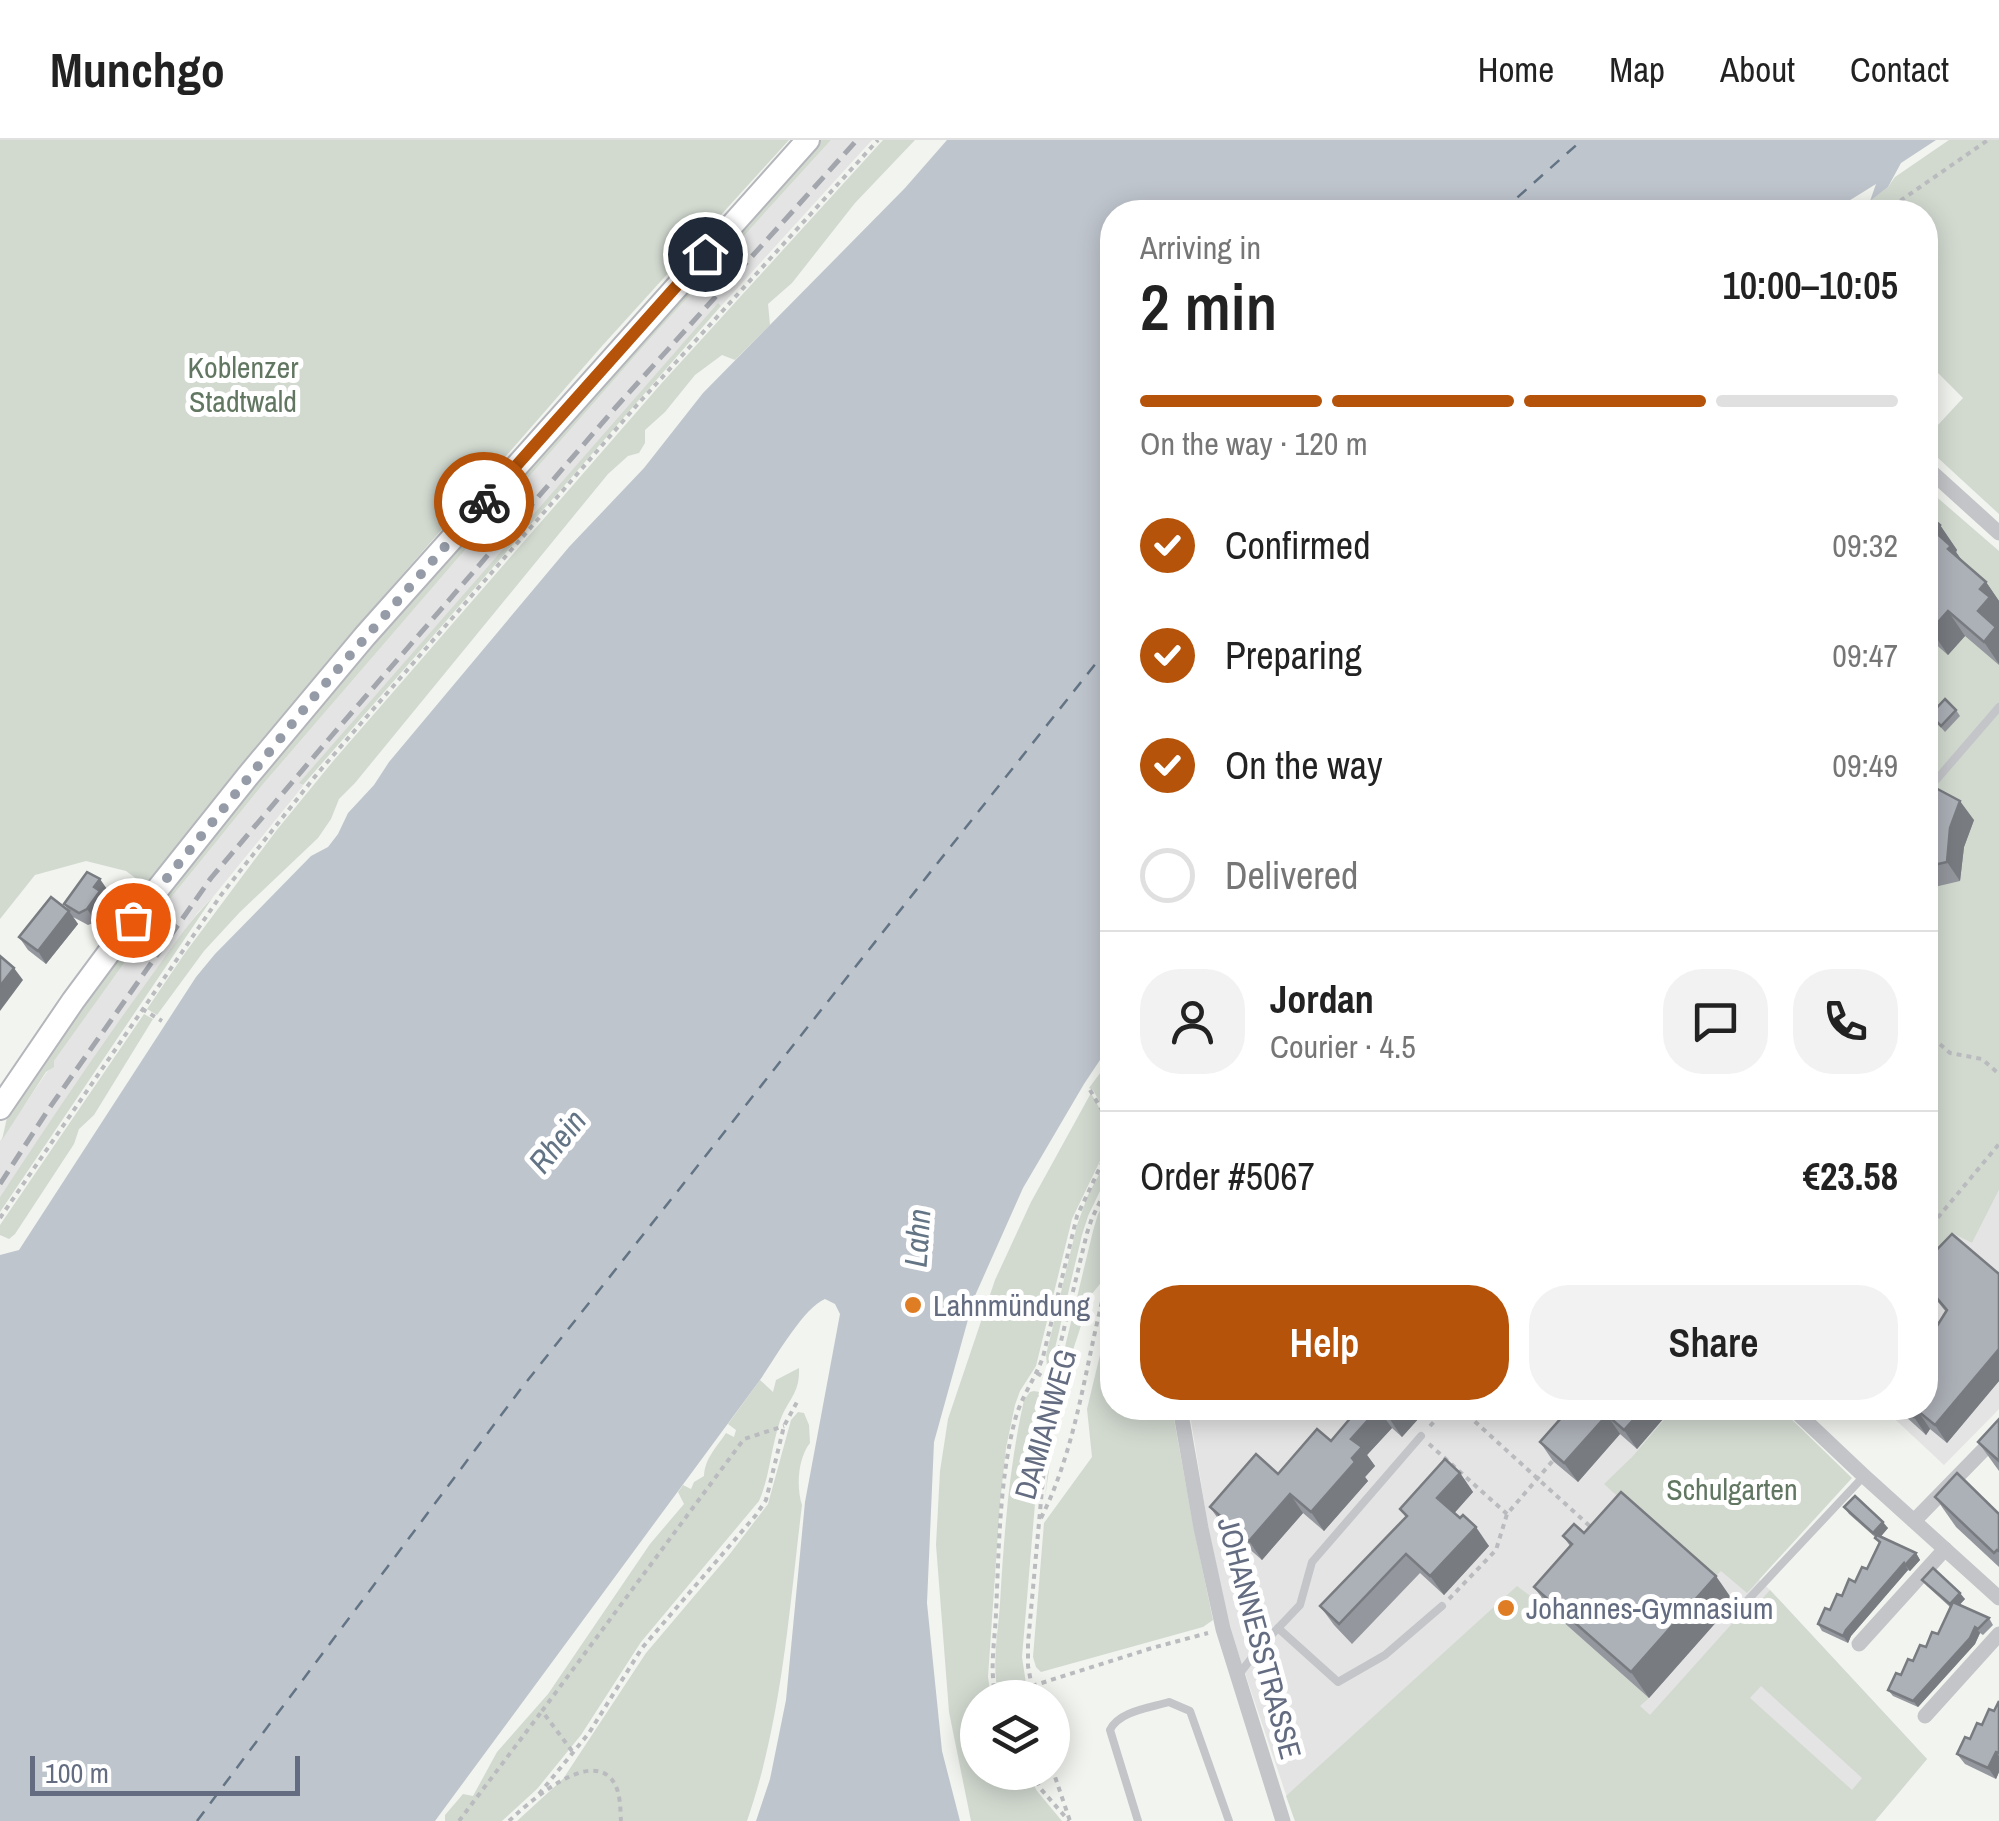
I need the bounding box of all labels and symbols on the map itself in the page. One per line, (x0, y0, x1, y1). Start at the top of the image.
pin (663, 212, 748, 297)
park label: Koblenzer Stadtwald (188, 347, 299, 421)
courier (434, 452, 534, 552)
pin (91, 878, 176, 963)
water label: Rhein (518, 1100, 596, 1182)
water label: Lahn (894, 1207, 940, 1269)
place label: Lahnmündung (933, 1285, 1091, 1325)
marker: Lahnmündung (902, 1294, 924, 1316)
street label: DAMIANWEG (1004, 1344, 1086, 1504)
park label: Schulgarten (1666, 1469, 1798, 1509)
street label: JOHANNESSTRASSE (1208, 1513, 1312, 1763)
place label: Johannes-Gymnasium (1526, 1588, 1773, 1628)
marker: Johannes-Gymnasium (1495, 1597, 1517, 1619)
scale bar (30, 1751, 300, 1796)

